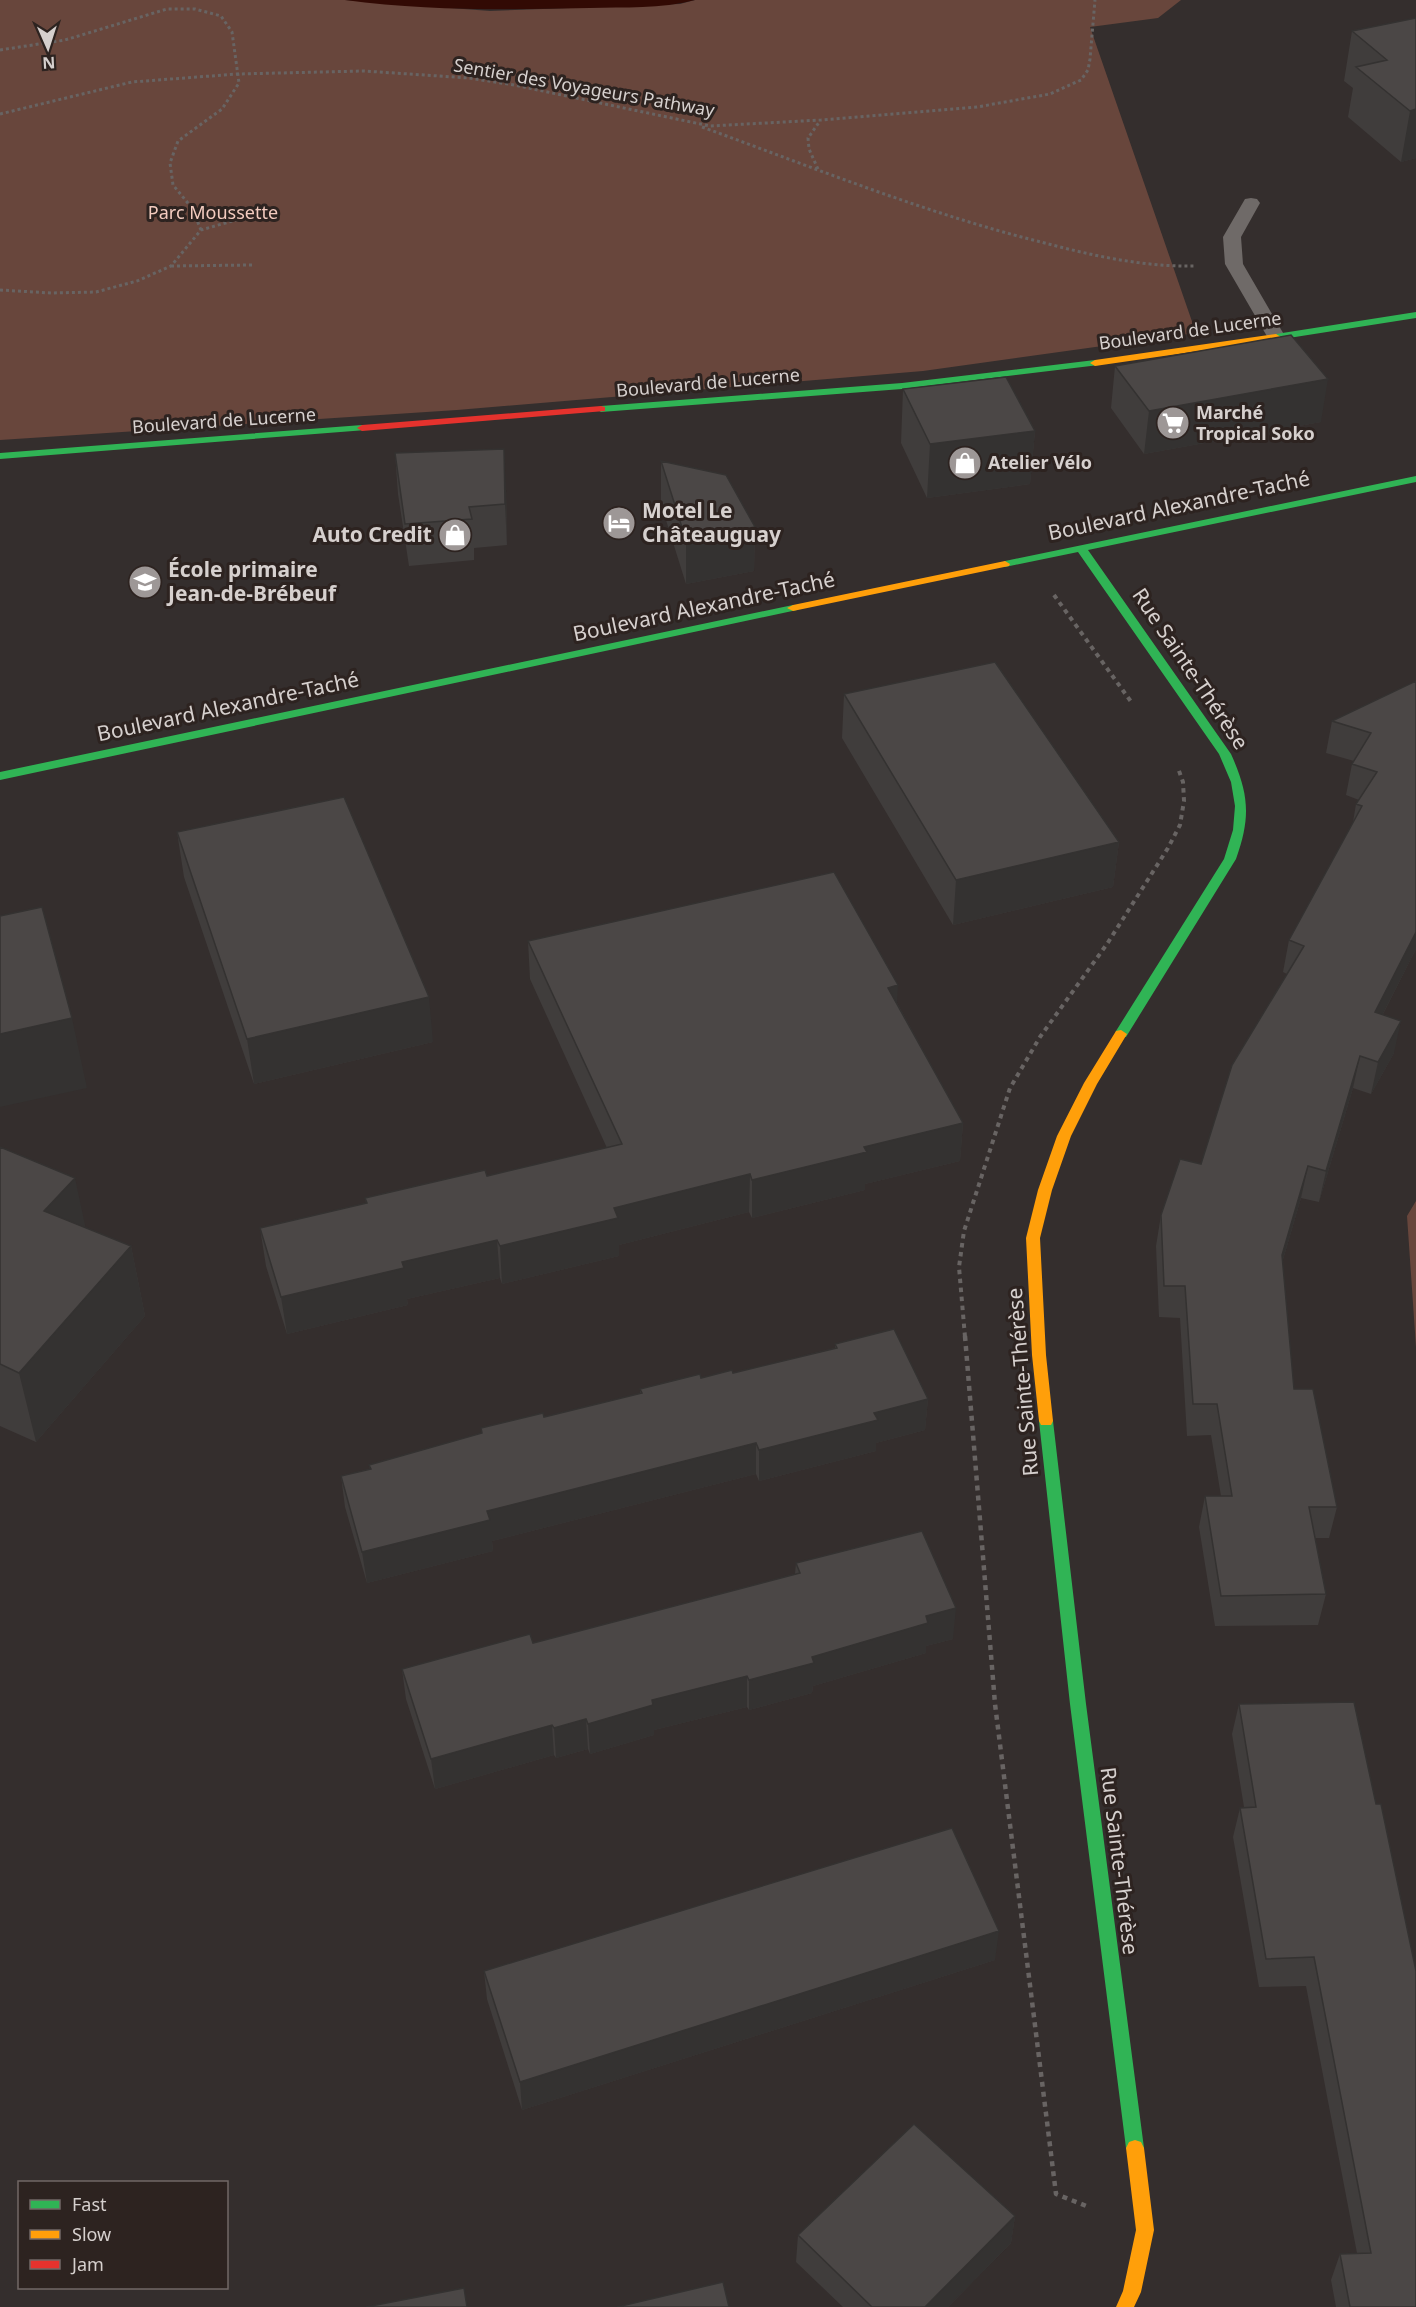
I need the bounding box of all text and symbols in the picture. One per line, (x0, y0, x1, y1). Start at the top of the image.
north arrow (18, 18, 78, 78)
text: N (42, 52, 56, 74)
street label: Sentier des Voyageurs Pathway (452, 52, 717, 122)
park label: Parc Moussette (148, 200, 278, 224)
street label: Boulevard de Lucerne (1097, 305, 1283, 355)
street label: Boulevard de Lucerne (615, 362, 801, 402)
place label: Marché Tropical Soko (1196, 400, 1315, 445)
street label: Boulevard de Lucerne (131, 402, 317, 438)
supermarket icon: Marché Tropical Soko (1155, 405, 1191, 441)
shop icon: Atelier Vélo (947, 445, 983, 481)
place label: Atelier Vélo (988, 450, 1092, 474)
street label: Boulevard Alexandre-Taché (1045, 464, 1312, 546)
place label: Motel Le Châteauguay (642, 496, 781, 548)
hotel icon: Motel Le Châteauguay (601, 505, 637, 541)
shop icon: Auto Credit (437, 517, 473, 553)
place label: Auto Credit (312, 520, 432, 548)
place label: École primaire Jean-de-Brébeuf (166, 555, 338, 607)
school or university icon: École primaire Jean-de-Brébeuf (127, 564, 163, 600)
street label: Boulevard Alexandre-Taché (570, 565, 837, 647)
street label: Rue Sainte-Thérèse (1126, 582, 1255, 755)
street label: Boulevard Alexandre-Taché (94, 665, 361, 747)
street label: Rue Sainte-Thérèse (1000, 1287, 1044, 1477)
street label: Rue Sainte-Thérèse (1095, 1765, 1145, 1956)
legend (18, 2181, 228, 2289)
text: Fast (72, 2192, 107, 2216)
text: Slow (72, 2222, 111, 2246)
text: Jam (70, 2252, 104, 2276)

